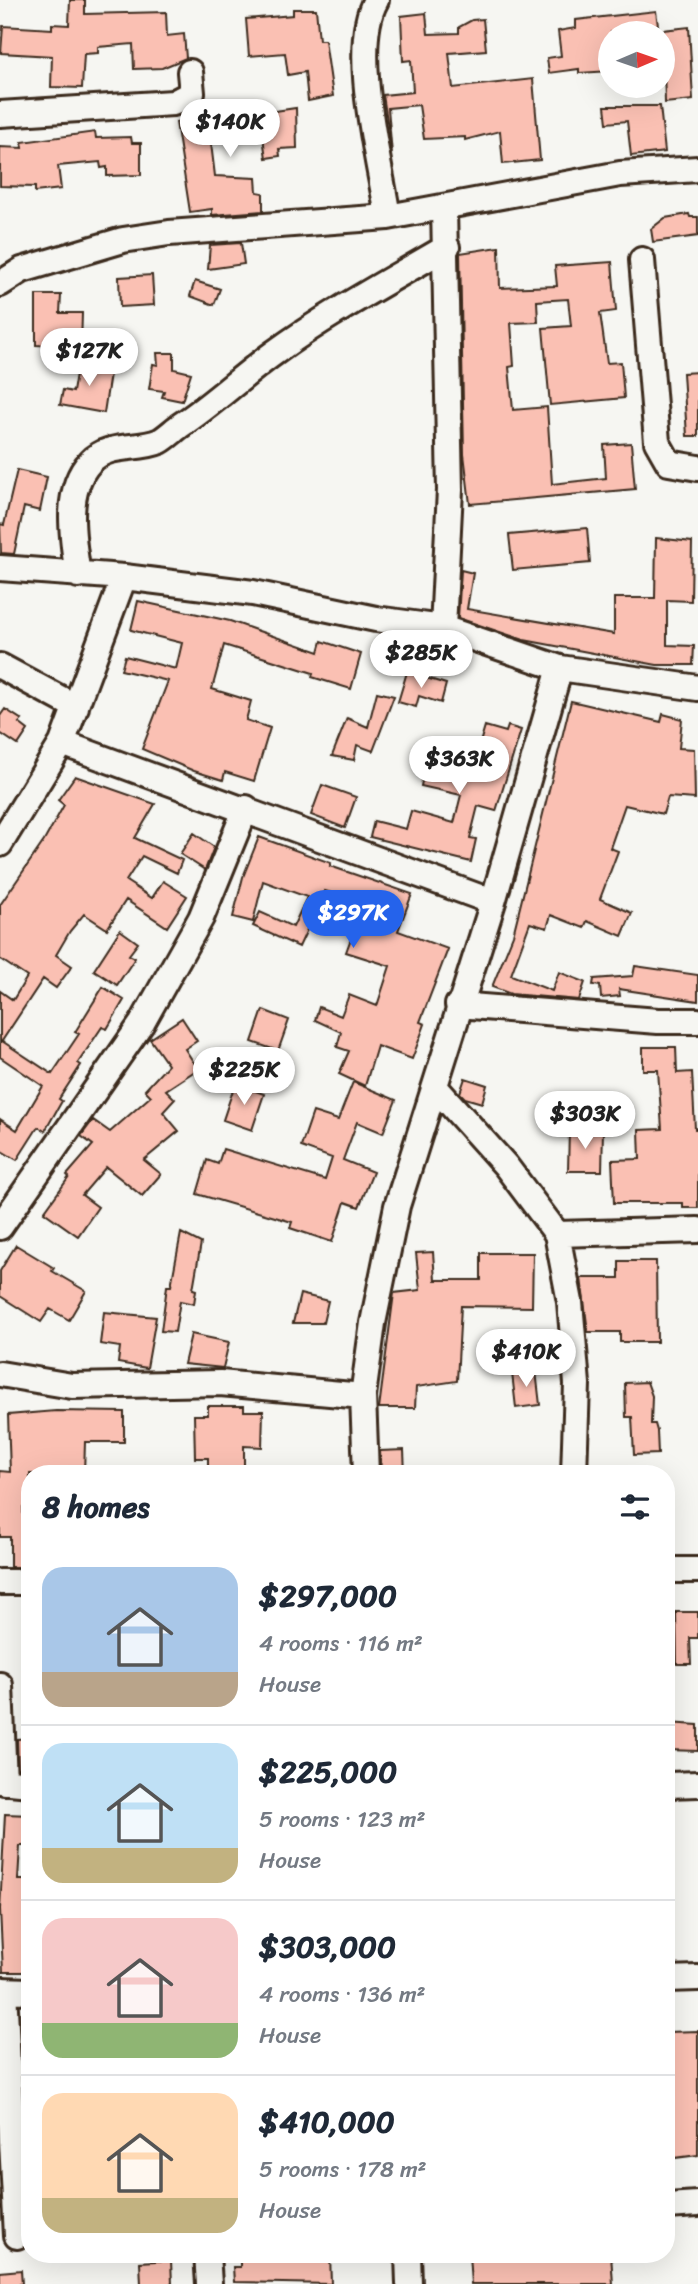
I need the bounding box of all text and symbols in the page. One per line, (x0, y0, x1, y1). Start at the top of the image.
north arrow (598, 21, 676, 98)
map controls (598, 21, 675, 98)
pin: $140K (181, 100, 279, 159)
text: $140K (196, 101, 264, 142)
pin: $127K (40, 328, 138, 388)
text: $127K (56, 330, 122, 371)
pin: $285K (372, 630, 470, 690)
text: $285K (386, 632, 456, 673)
pin: $363K (410, 736, 508, 796)
text: $363K (425, 738, 493, 779)
pin: $297K (304, 890, 402, 950)
text: $297K (318, 892, 388, 933)
pin: $225K (195, 1048, 293, 1107)
text: $225K (209, 1049, 279, 1090)
pin: $303K (536, 1092, 634, 1151)
text: $303K (550, 1093, 620, 1134)
pin: $410K (477, 1330, 575, 1389)
text: $410K (492, 1331, 560, 1372)
text: 8 homes (42, 1480, 150, 1534)
icon: filters (616, 1488, 654, 1526)
text: $297,000 (259, 1569, 397, 1623)
icon: home (98, 1595, 182, 1679)
text: 4 rooms · 116 m² (259, 1623, 423, 1664)
text: House (259, 1664, 321, 1705)
text: $225,000 (259, 1745, 397, 1799)
icon: home (98, 1771, 182, 1855)
text: 5 rooms · 123 m² (259, 1799, 426, 1840)
text: House (259, 1840, 321, 1881)
text: $303,000 (259, 1920, 396, 1974)
icon: home (98, 1946, 182, 2030)
text: 4 rooms · 136 m² (259, 1974, 426, 2015)
text: House (259, 2015, 321, 2056)
text: $410,000 (259, 2095, 395, 2149)
icon: home (98, 2121, 182, 2205)
text: 5 rooms · 178 m² (259, 2149, 427, 2190)
text: House (259, 2190, 321, 2231)

